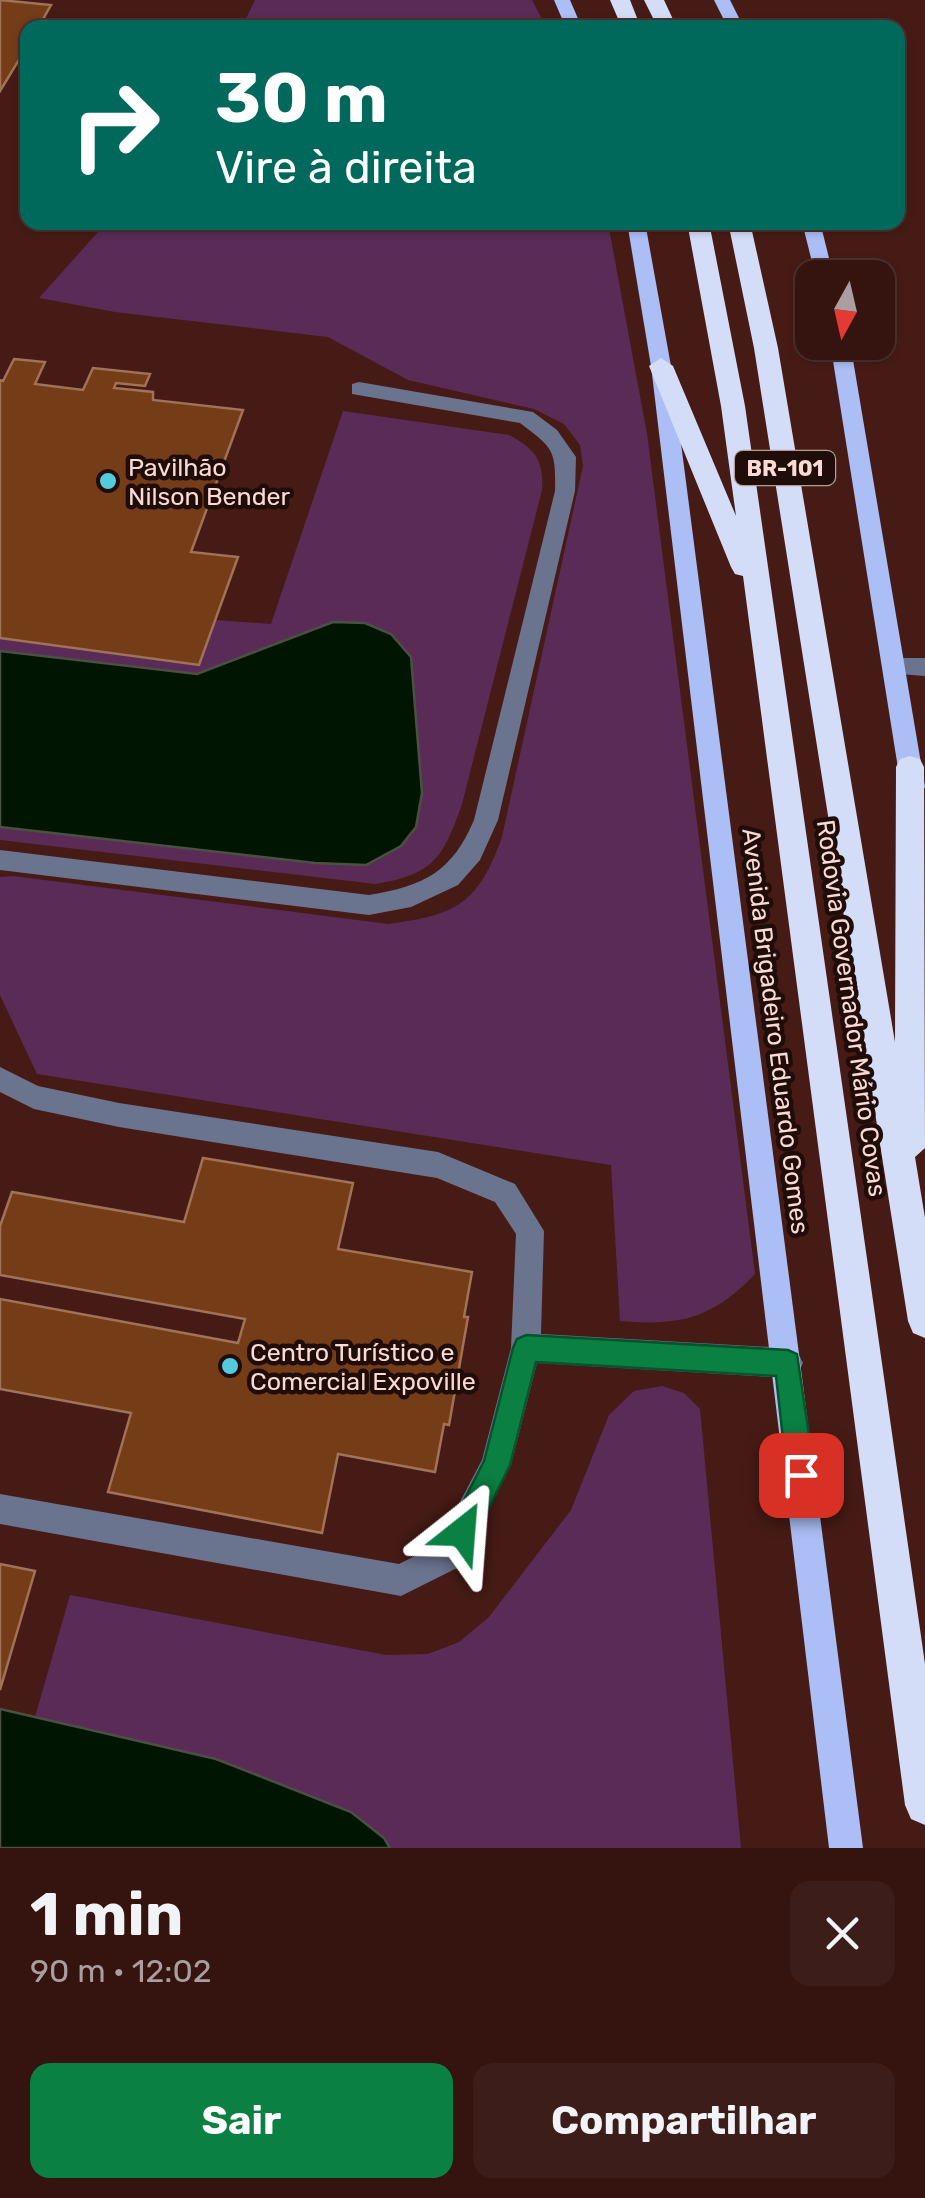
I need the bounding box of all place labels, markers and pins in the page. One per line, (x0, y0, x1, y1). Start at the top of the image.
place label: Pavilhão Nilson Bender (128, 453, 291, 511)
marker: Pavilhão Nilson Bender (97, 470, 119, 492)
place label: Centro Turístico e Comercial Expoville (250, 1338, 476, 1396)
marker: Centro Turístico e Comercial Expoville (219, 1355, 241, 1377)
pin (759, 1433, 844, 1518)

